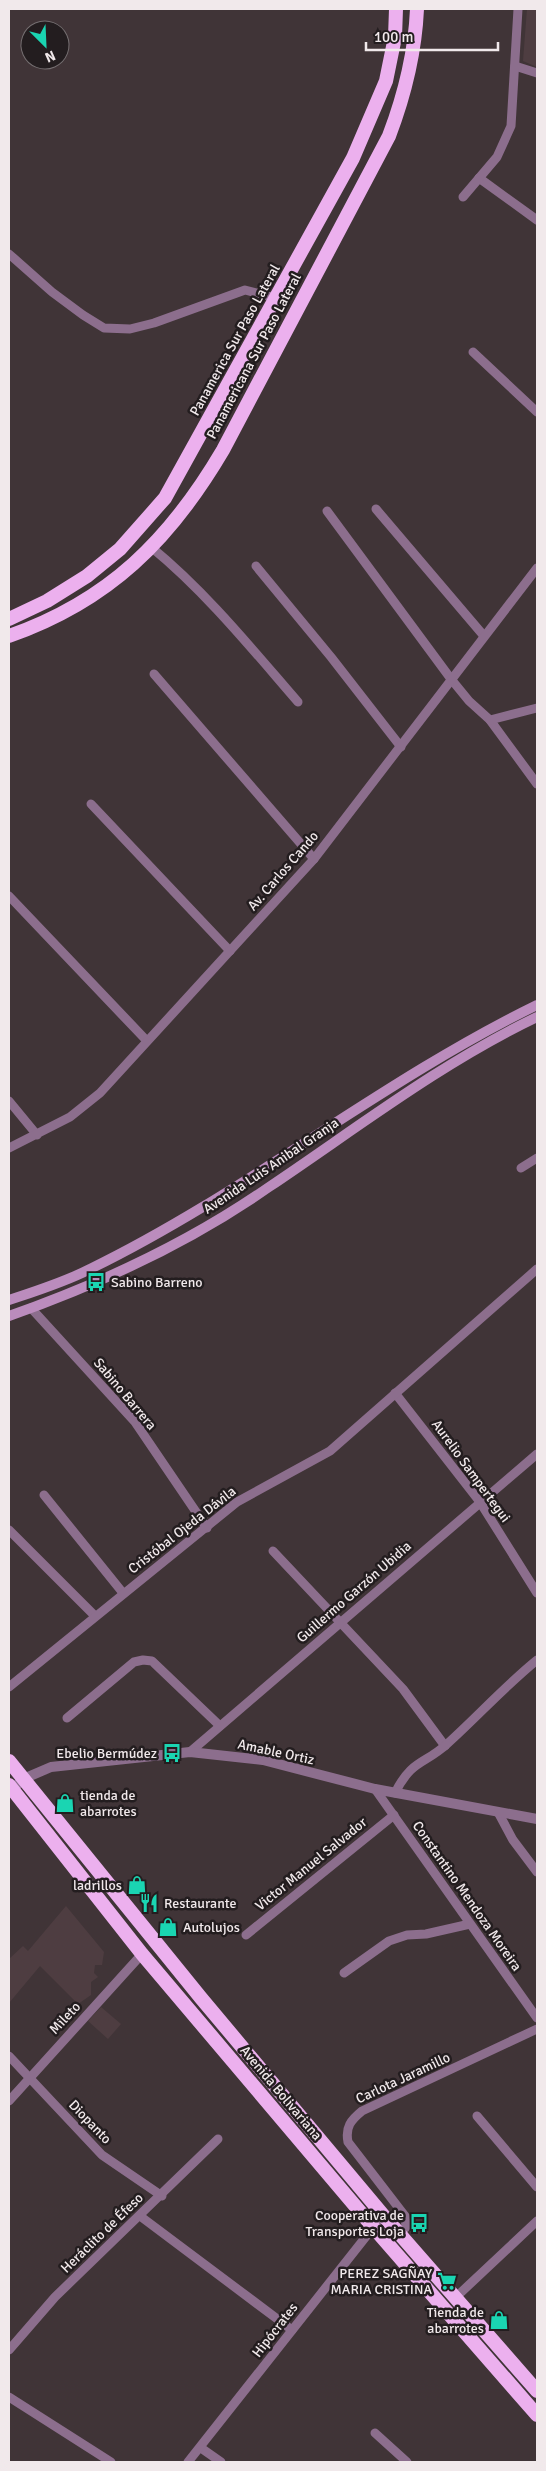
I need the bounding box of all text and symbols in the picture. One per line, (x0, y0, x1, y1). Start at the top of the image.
north arrow (20, 20, 70, 70)
scale bar (366, 20, 498, 52)
text: 100 m (374, 28, 414, 46)
text: N (42, 47, 58, 66)
street label: Panamerica Sur Paso Lateral (186, 261, 284, 419)
street label: Panamericana Sur Paso Lateral (203, 270, 305, 442)
street label: Av. Carlos Cando (244, 828, 322, 914)
street label: Avenida Luis Anibal Granja (200, 1114, 342, 1218)
bus stop icon: Sabino Barreno (85, 1271, 107, 1293)
place label: Sabino Barreno (111, 1274, 203, 1291)
street label: Sabino Barrera (90, 1355, 160, 1433)
street label: Aurelio Sampertegui (428, 1416, 514, 1526)
street label: Cristóbal Ojeda Dávila (125, 1483, 239, 1577)
street label: Guillermo Garzón Ubidia (293, 1538, 415, 1646)
street label: Amable Ortiz (236, 1736, 316, 1768)
bus stop icon: Ebelio Bermúdez (161, 1742, 183, 1764)
place label: Ebelio Bermúdez (56, 1745, 157, 1762)
place label: tienda de abarrotes (80, 1787, 137, 1820)
shop icon: tienda de abarrotes (54, 1792, 76, 1814)
street label: Victor Manuel Salvador (252, 1813, 371, 1914)
street label: Constantino Mendoza Moreira (409, 1818, 525, 1974)
shop icon: ladrillos (126, 1874, 148, 1896)
place label: ladrillos (73, 1877, 122, 1894)
restaurant icon: Restaurante (138, 1892, 160, 1914)
place label: Restaurante (164, 1895, 237, 1912)
shop icon: Autolujos (157, 1916, 179, 1938)
place label: Autolujos (183, 1919, 240, 1936)
street label: Mileto (46, 1998, 84, 2038)
street label: Avenida Bolivariana (236, 2042, 326, 2144)
street label: Carlota Jaramillo (353, 2049, 453, 2107)
street label: Diopanto (65, 2097, 115, 2147)
street label: Heráclito de Éfeso (57, 2189, 147, 2277)
place label: Cooperativa de Transportes Loja (306, 2207, 404, 2240)
bus stop icon: Cooperativa de Transportes Loja (408, 2212, 430, 2234)
place label: PEREZ SAGÑAY MARIA CRISTINA (331, 2265, 432, 2298)
supermarket icon: PEREZ SAGÑAY MARIA CRISTINA (436, 2270, 458, 2292)
street label: Hipócrates (248, 2299, 302, 2361)
place label: Tienda de abarrotes (427, 2304, 484, 2337)
shop icon: Tienda de abarrotes (488, 2309, 510, 2331)

